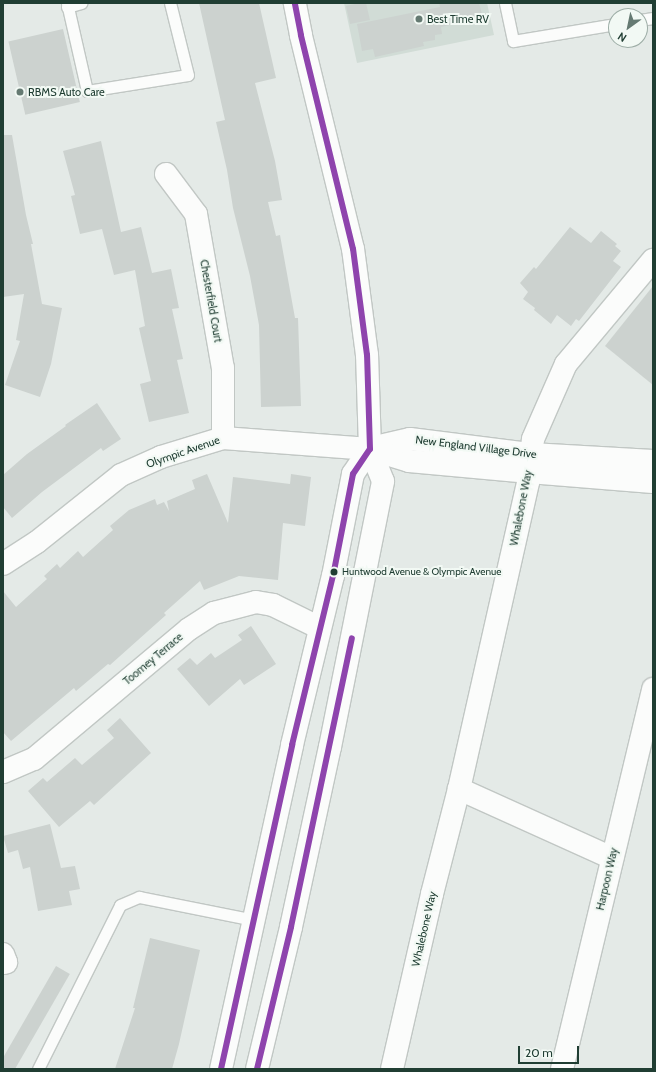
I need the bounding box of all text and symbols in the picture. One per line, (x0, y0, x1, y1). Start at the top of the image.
north arrow (608, 8, 648, 48)
place label: Best Time RV (427, 12, 489, 26)
marker: Best Time RV (414, 14, 424, 24)
text: N (615, 29, 629, 45)
place label: RBMS Auto Care (28, 85, 105, 99)
marker: RBMS Auto Care (15, 87, 25, 97)
street label: Chesterfield Court (197, 258, 225, 344)
street label: Olympic Avenue (144, 433, 222, 471)
street label: New England Village Drive (415, 433, 537, 461)
street label: Whalebone Way (507, 469, 535, 547)
place label: Huntwood Avenue & Olympic Avenue (342, 566, 501, 578)
marker: Huntwood Avenue & Olympic Avenue (329, 567, 339, 577)
street label: Toomey Terrace (121, 630, 185, 688)
street label: Harpoon Way (593, 846, 621, 912)
street label: Whalebone Way (409, 890, 439, 968)
scale bar (520, 1038, 581, 1064)
text: 20 m (525, 1045, 553, 1060)

